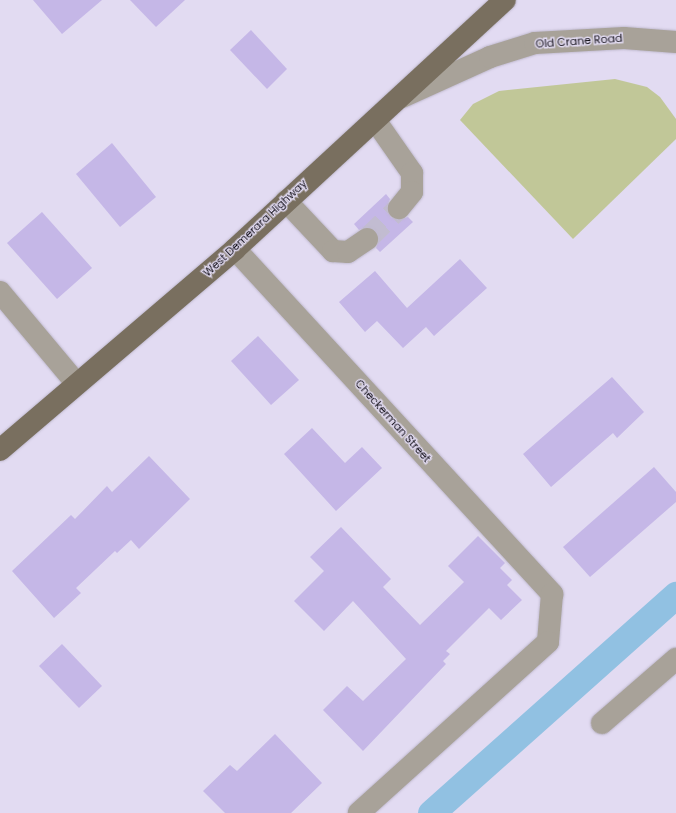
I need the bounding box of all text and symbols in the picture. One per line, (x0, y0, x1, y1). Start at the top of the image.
street label: Old Crane Road (535, 31, 623, 51)
street label: West Demerara Highway (201, 177, 309, 279)
street label: Checkerman Street (352, 377, 434, 465)

